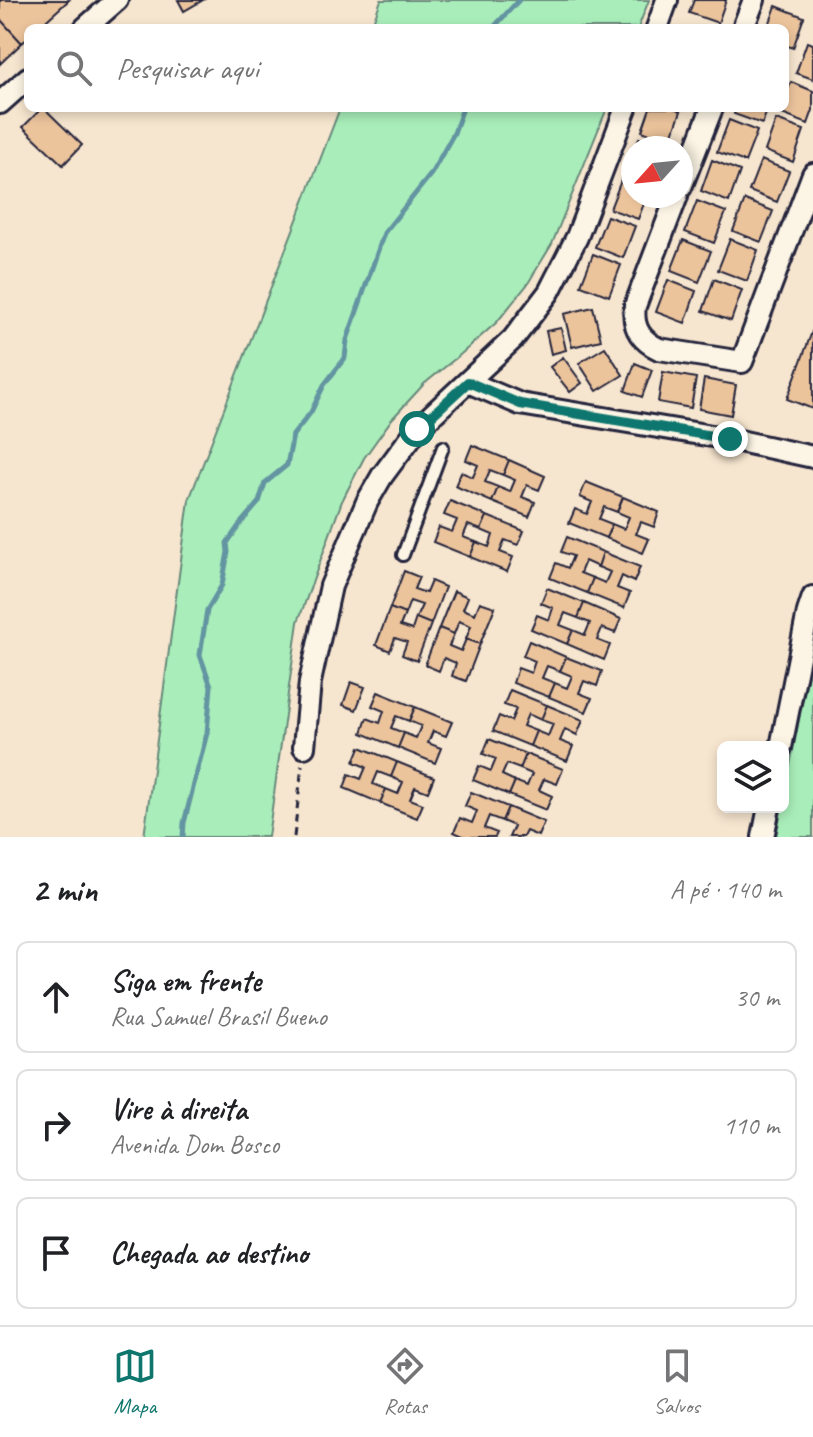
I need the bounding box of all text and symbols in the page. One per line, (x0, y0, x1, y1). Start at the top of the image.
search box (24, 24, 789, 112)
icon: search (52, 46, 96, 90)
text: Pesquisar aqui (116, 49, 259, 87)
north arrow (621, 136, 693, 208)
route start (399, 411, 435, 447)
route end (712, 421, 748, 457)
map controls (717, 741, 789, 813)
button: layers (717, 741, 789, 813)
text: 2 min (32, 868, 97, 911)
text: A pé · 140 m (670, 873, 781, 906)
text: Siga em frente (110, 962, 261, 1000)
icon: ahead (34, 975, 78, 1019)
text: 30 m (735, 981, 779, 1014)
text: Rua Samuel Brasil Bueno (110, 1000, 327, 1033)
text: Vire à direita (110, 1090, 247, 1128)
icon: right (34, 1103, 78, 1147)
text: 110 m (723, 1109, 779, 1142)
text: Avenida Dom Bosco (110, 1128, 279, 1161)
icon: arrive (34, 1231, 78, 1275)
text: Chegada ao destino (110, 1234, 308, 1272)
tab: Mapa (113, 1344, 157, 1420)
tab: Rotas (383, 1344, 427, 1420)
tab: Salvos (654, 1344, 700, 1420)

